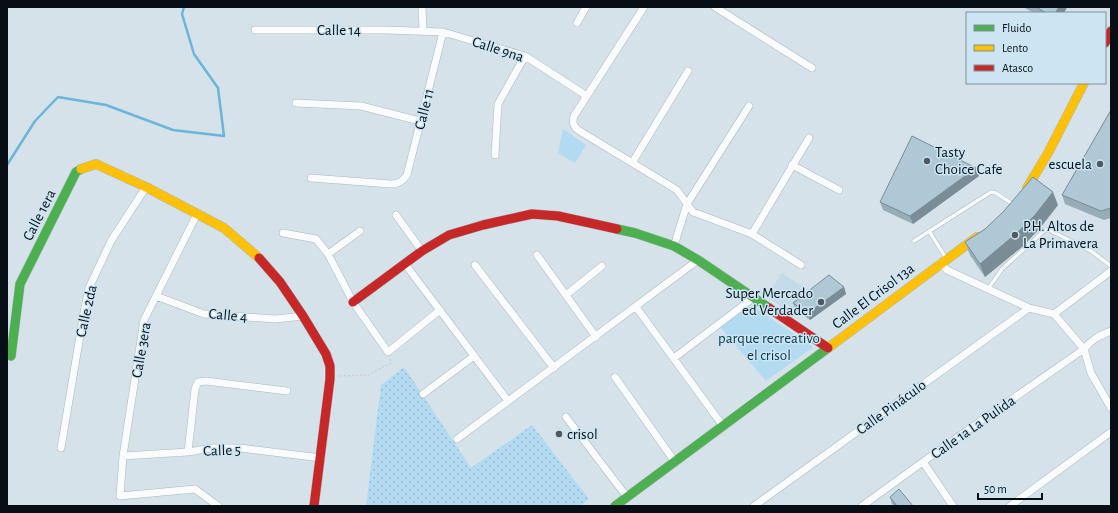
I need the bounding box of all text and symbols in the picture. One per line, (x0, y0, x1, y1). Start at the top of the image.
legend (966, 12, 1106, 84)
text: Fluido (1002, 22, 1031, 34)
street label: Calle 14 (317, 23, 361, 38)
street label: Calle 9na (470, 34, 526, 65)
text: Lento (1002, 42, 1028, 54)
text: Atasco (1002, 62, 1033, 74)
street label: Calle 11 (412, 87, 437, 131)
place label: Tasty Choice Cafe (935, 145, 1003, 177)
marker: Tasty Choice Cafe (922, 156, 932, 166)
place label: escuela (1049, 157, 1092, 172)
marker: escuela (1095, 159, 1105, 169)
street label: Calle 1era (20, 187, 59, 243)
place label: P.H. Altos de La Primavera (1023, 219, 1098, 251)
marker: P.H. Altos de La Primavera (1010, 230, 1020, 240)
street label: Calle El Crisol 13a (830, 261, 917, 332)
street label: Calle 2da (73, 284, 100, 339)
place label: Super Mercado ed Verdader (725, 286, 813, 318)
marker: Super Mercado ed Verdader (816, 297, 826, 307)
street label: Calle 4 (208, 306, 248, 325)
street label: Calle 3era (129, 321, 154, 379)
park label: parque recreativo el crisol (718, 331, 820, 363)
street label: Calle Pináculo (854, 377, 929, 438)
street label: Calle 1a La Pulida (928, 393, 1018, 462)
place label: crisol (567, 427, 598, 442)
marker: crisol (554, 429, 564, 439)
street label: Calle 5 (203, 442, 241, 459)
scale bar (978, 475, 1042, 501)
text: 50 m (984, 483, 1007, 495)

